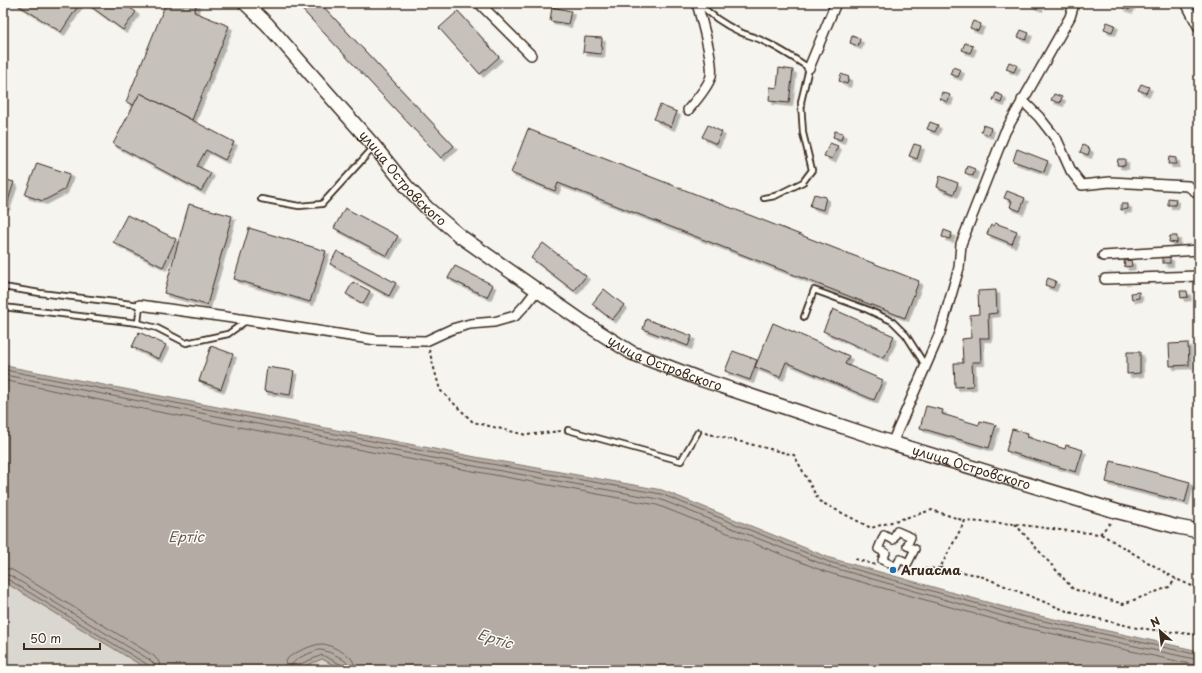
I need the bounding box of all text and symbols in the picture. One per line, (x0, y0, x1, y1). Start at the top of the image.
street label: улица Островского (355, 126, 451, 230)
street label: улица Островского (604, 330, 725, 395)
street label: улица Островского (910, 440, 1033, 494)
water label: Ертіс (168, 526, 205, 547)
place label: Агиасма (900, 560, 961, 579)
marker: Агиасма (888, 565, 898, 575)
north arrow (1140, 611, 1180, 651)
text: N (1147, 612, 1163, 631)
water label: Ертіс (475, 623, 517, 654)
scale bar (24, 625, 100, 651)
text: 50 m (30, 629, 61, 647)

